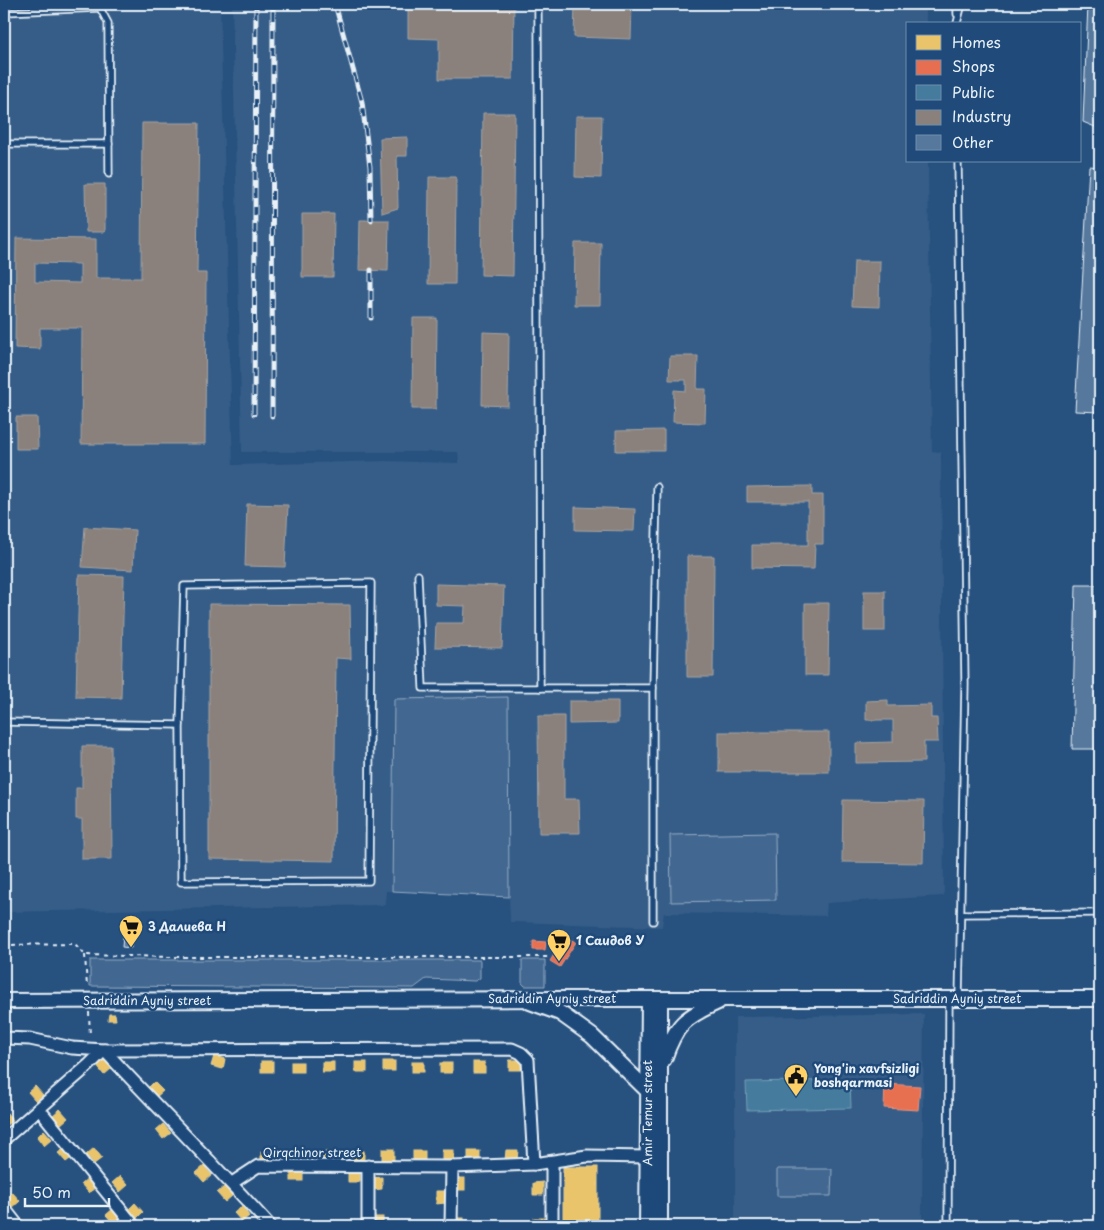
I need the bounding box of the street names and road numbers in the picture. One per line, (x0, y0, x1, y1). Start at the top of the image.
street label: Sadriddin Ayniy street (488, 989, 616, 1007)
street label: Sadriddin Ayniy street (893, 989, 1021, 1007)
street label: Sadriddin Ayniy street (83, 991, 211, 1009)
street label: Amir Temur street (638, 1060, 656, 1166)
street label: Qirqchinor street (263, 1143, 361, 1161)

